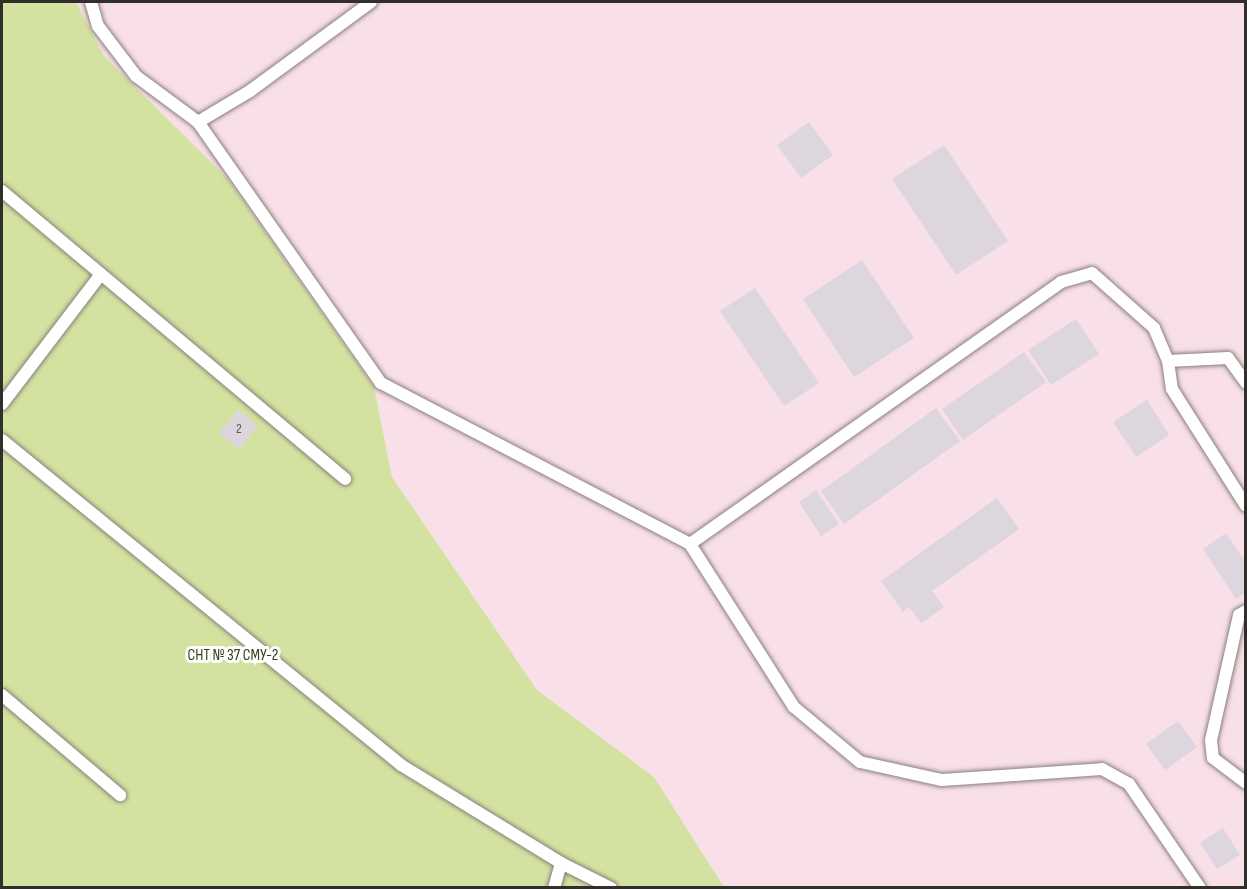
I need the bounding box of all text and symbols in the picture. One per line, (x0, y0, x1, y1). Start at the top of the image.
house number: 2 (236, 421, 242, 437)
park label: СНТ № 37 СМУ-2 (188, 646, 278, 666)

